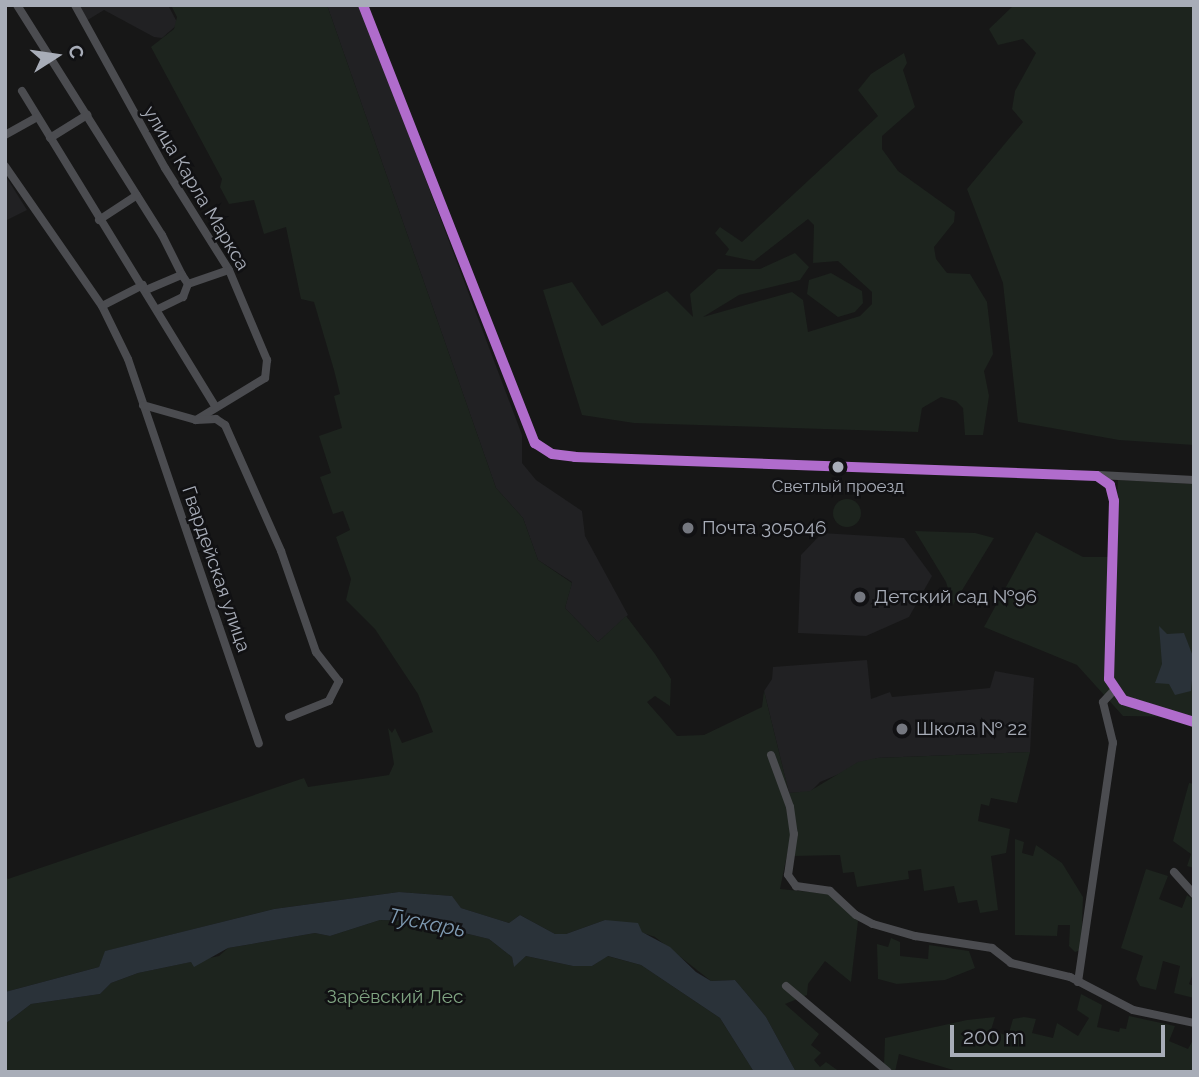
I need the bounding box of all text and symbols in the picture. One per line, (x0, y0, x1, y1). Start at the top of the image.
north arrow (21, 21, 91, 91)
text: С (64, 43, 89, 60)
street label: улица Карла Маркса (138, 102, 254, 274)
marker: Светлый проезд (831, 460, 845, 474)
place label: Светлый проезд (772, 477, 904, 497)
street label: Гвардейская улица (177, 483, 255, 655)
place label: Почта 305046 (702, 517, 826, 539)
marker: Почта 305046 (680, 520, 696, 536)
place label: Детский сад №96 (874, 586, 1037, 608)
marker: Детский сад №96 (852, 589, 868, 605)
place label: Школа № 22 (916, 718, 1027, 740)
marker: Школа № 22 (894, 721, 910, 737)
water label: Тускарь (386, 903, 468, 943)
park label: Зарёвский Лес (327, 986, 463, 1008)
scale bar (954, 1010, 1169, 1054)
text: 200 m (963, 1024, 1024, 1049)

